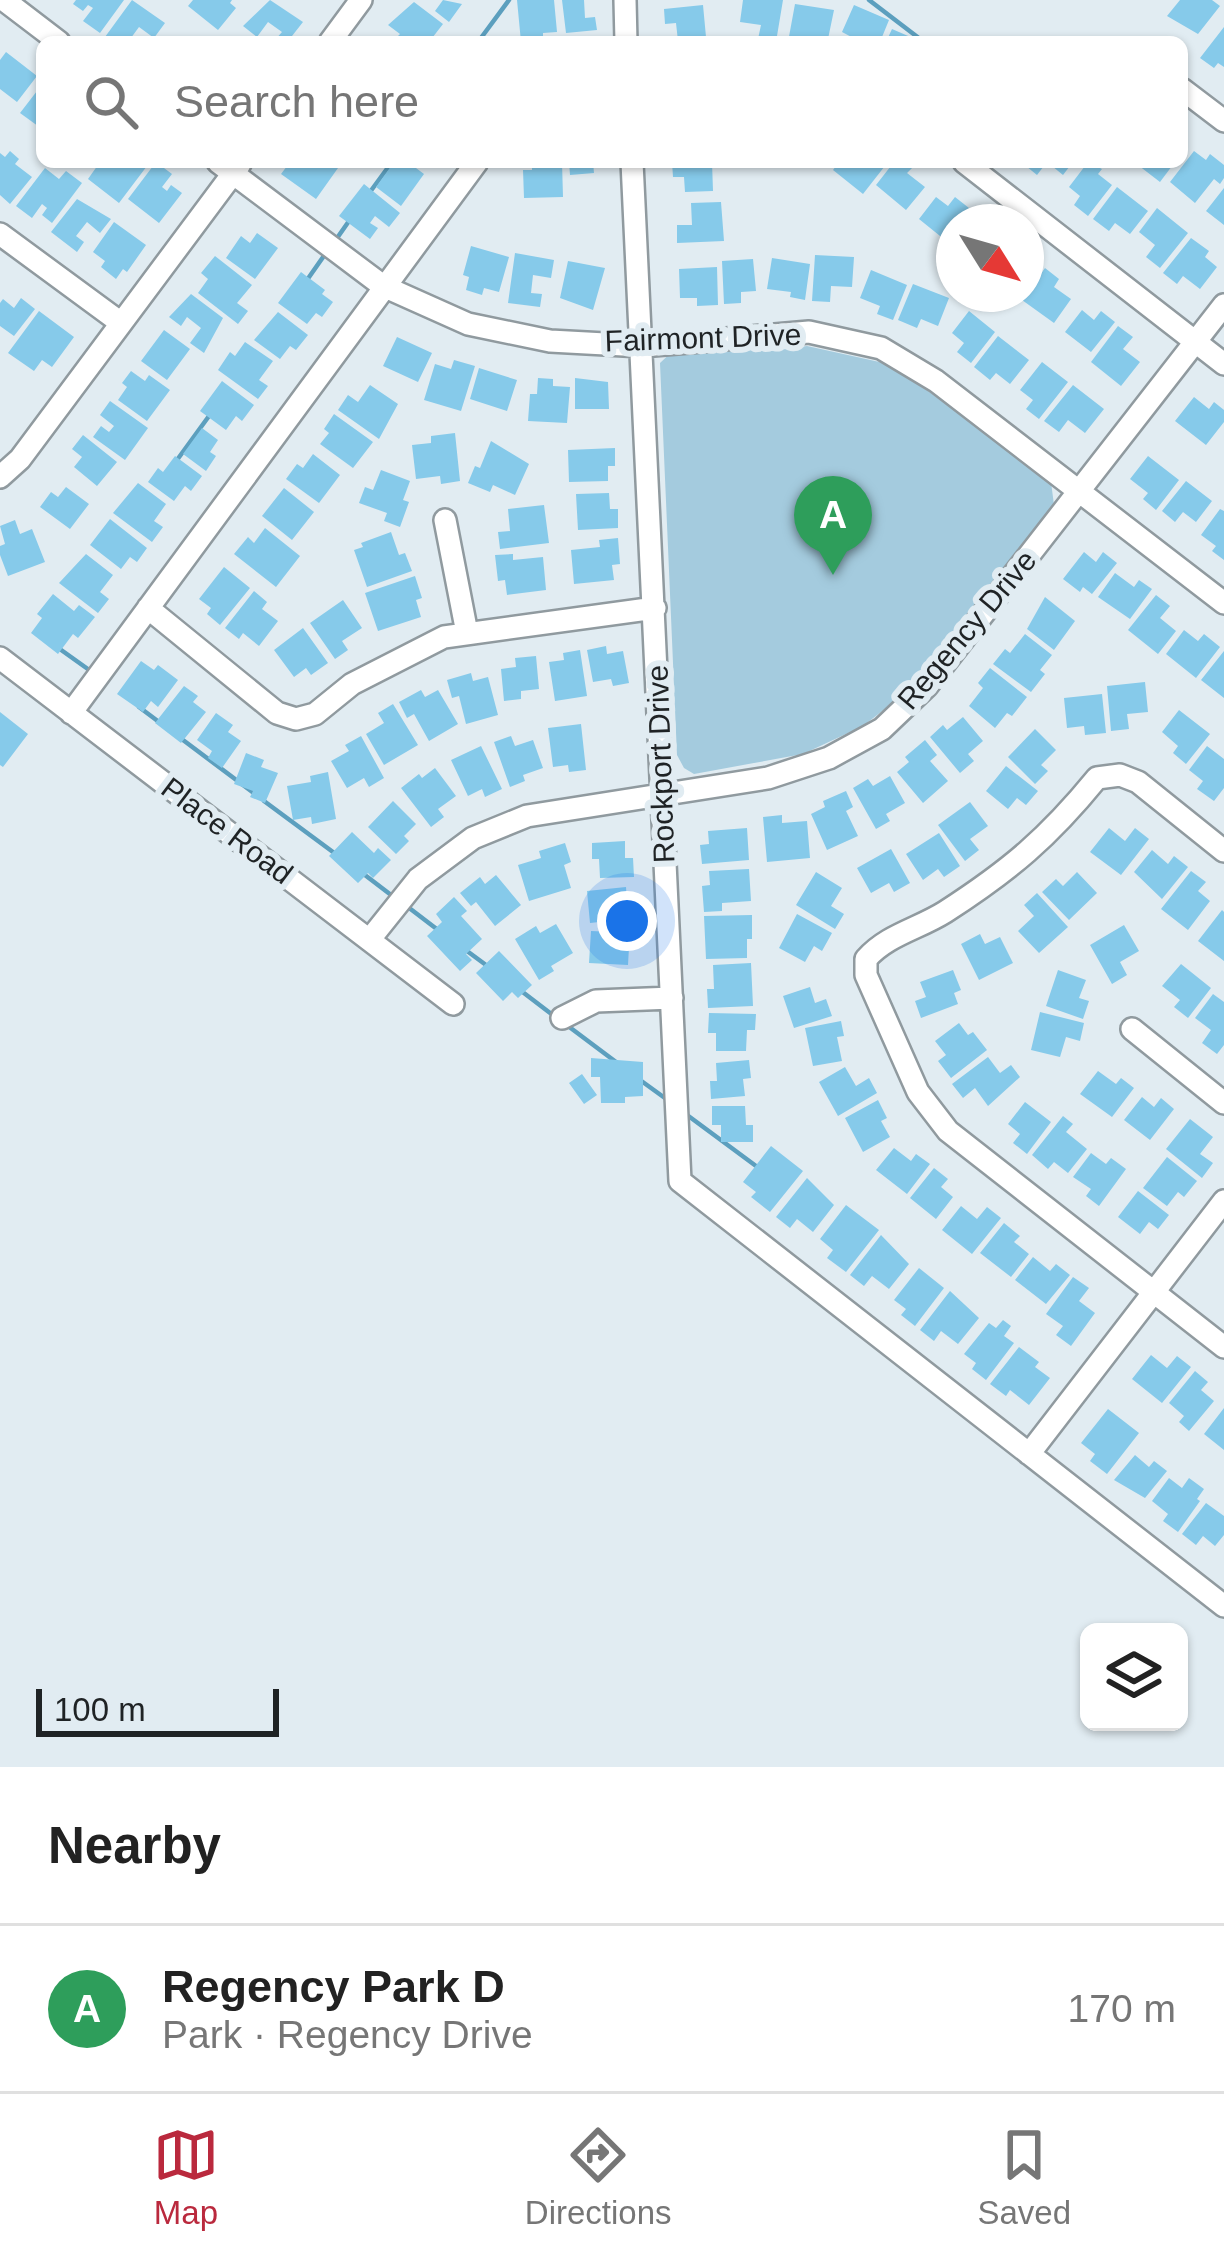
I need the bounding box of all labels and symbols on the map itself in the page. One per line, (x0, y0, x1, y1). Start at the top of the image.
north arrow (936, 204, 1044, 312)
street label: Fairmont Drive (604, 318, 802, 357)
pin: A (794, 476, 872, 575)
street label: Regency Drive (891, 544, 1042, 716)
street label: Rockport Drive (641, 664, 680, 864)
street label: Place Road (155, 771, 299, 890)
your location (597, 891, 657, 951)
scale bar (36, 1683, 279, 1736)

